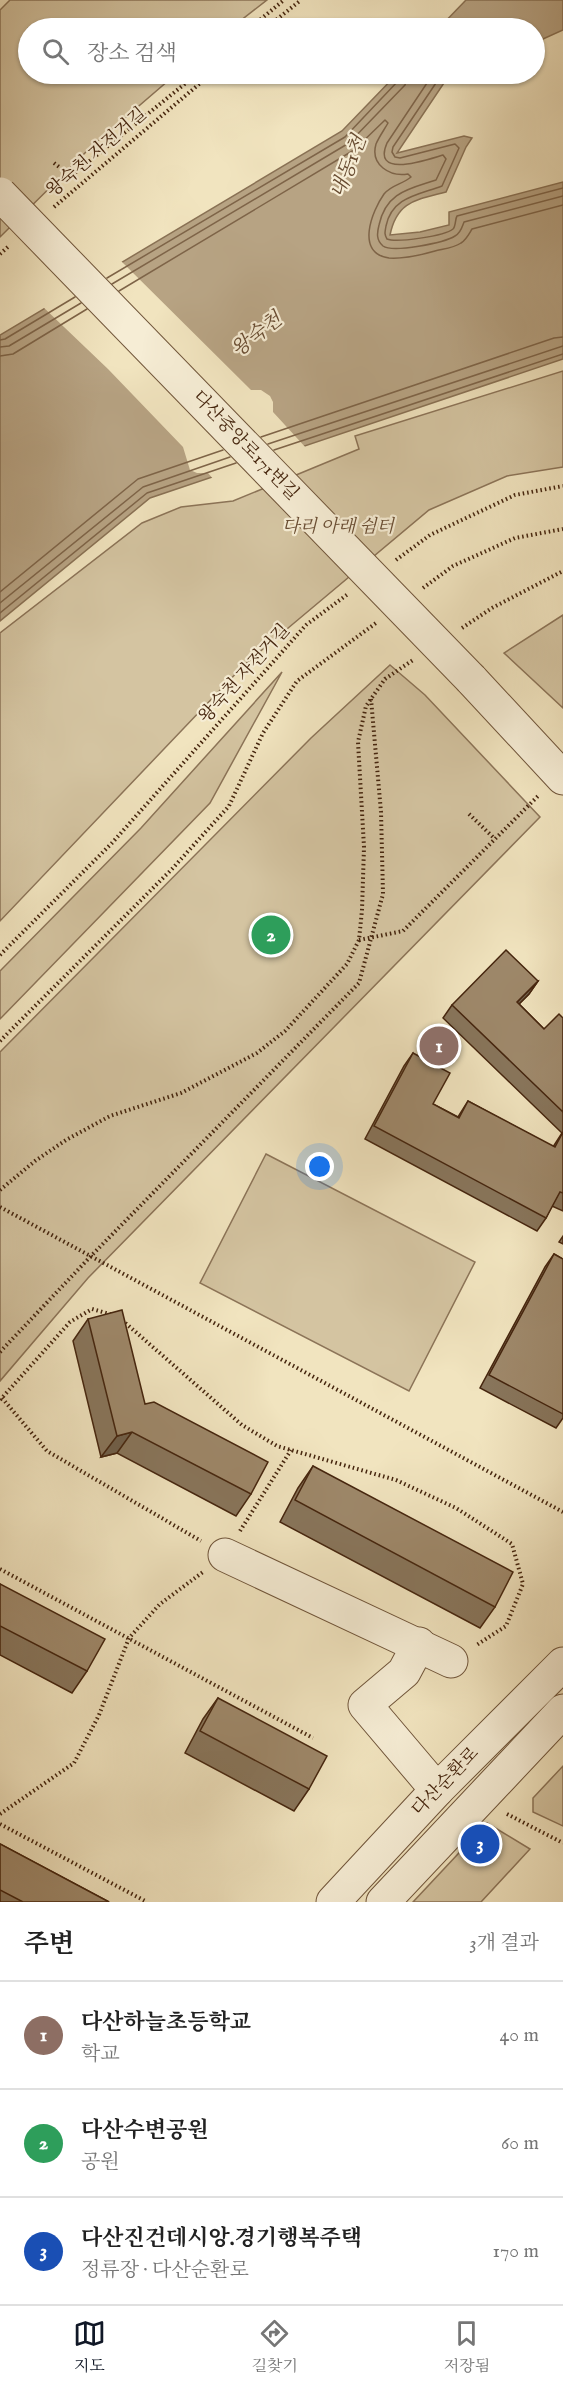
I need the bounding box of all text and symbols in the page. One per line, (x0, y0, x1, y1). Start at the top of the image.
search box (18, 18, 545, 84)
icon: search (39, 35, 72, 68)
text: 장소 검색 (87, 40, 177, 68)
street label: 왕숙천 자전거길 (42, 103, 152, 203)
water label: 내동1천 (326, 131, 373, 202)
water label: 왕숙천 (226, 306, 289, 363)
street label: 다산중앙로171번길 (187, 386, 303, 506)
park label: 다리 아래 쉼터 (282, 516, 396, 539)
street label: 왕숙천 자전거길 (194, 620, 296, 728)
pin: 2 (252, 912, 290, 958)
pin: 1 (420, 1024, 458, 1068)
your location (305, 1152, 334, 1181)
street label: 다산순환로 (408, 1743, 484, 1821)
pin: 3 (460, 1822, 500, 1866)
text: 주변 (24, 1928, 74, 1961)
text: 3개 결과 (469, 1931, 539, 1956)
text: 다산하늘초등학교 (81, 2009, 251, 2037)
text: 1 (40, 2023, 47, 2048)
text: 40 m (500, 2023, 539, 2048)
text: 학교 (81, 2042, 120, 2067)
text: 다산수변공원 (81, 2117, 209, 2145)
text: 2 (39, 2131, 48, 2156)
text: 60 m (501, 2131, 539, 2156)
text: 공원 (81, 2150, 120, 2175)
text: 다산진건데시앙.경기행복주택 (81, 2225, 362, 2253)
text: 3 (40, 2239, 47, 2264)
text: 170 m (493, 2239, 539, 2264)
text: 정류장 · 다산순환로 (81, 2258, 249, 2283)
tab: 지도 (73, 2317, 106, 2377)
tab: 길찾기 (252, 2317, 298, 2377)
tab: 저장됨 (444, 2317, 490, 2377)

